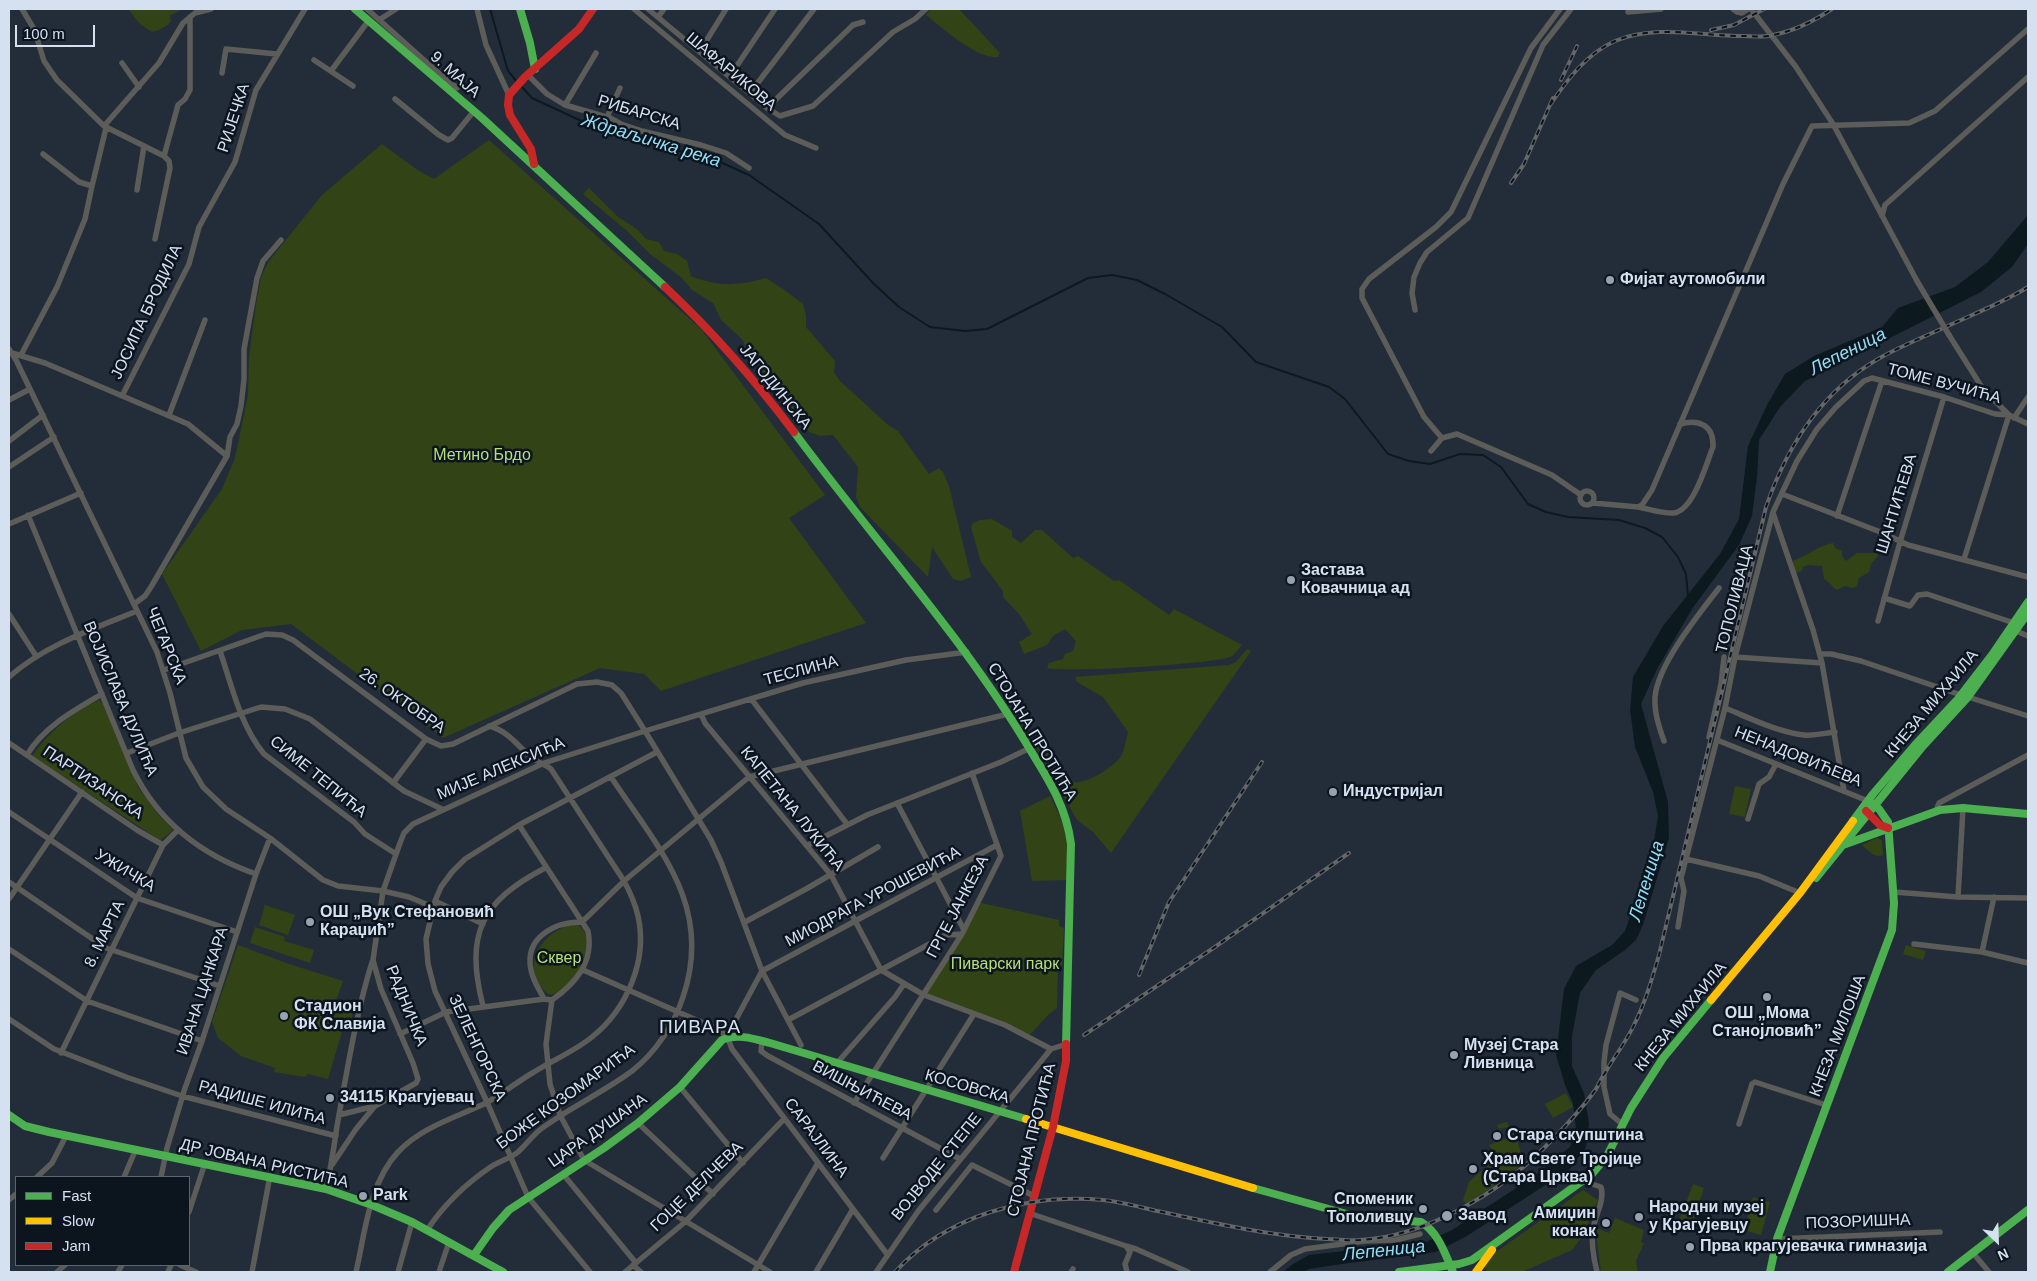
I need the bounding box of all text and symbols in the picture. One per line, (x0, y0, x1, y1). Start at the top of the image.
scale bar (18, 15, 98, 47)
text: 100 m (23, 25, 65, 42)
street label: ШАФАРИКОВА (682, 29, 780, 115)
street label: 9. МАЈА (426, 48, 484, 102)
street label: РИЈЕЧКА (214, 81, 254, 155)
street label: РИБАРСКА (596, 91, 682, 135)
water label: Ждраљичка река (579, 110, 723, 172)
street label: ЈОСИПА БРОДИЛА (107, 242, 187, 382)
place label: Фијат аутомобили (1620, 270, 1765, 290)
marker: Фијат аутомобили (1604, 274, 1616, 286)
water label: Лепеница (1806, 324, 1890, 380)
street label: ЈАГОДИНСКА (735, 341, 815, 433)
street label: ТОМЕ ВУЧИЋА (1885, 360, 2003, 408)
park label: Метино Брдо (433, 446, 531, 466)
street label: ШАНТИЋЕВА (1873, 452, 1921, 556)
street label: ТОПОЛИВАЦА (1712, 543, 1758, 655)
place label: Застава Ковачница ад (1301, 561, 1410, 599)
marker: Застава Ковачница ад (1285, 574, 1297, 586)
street label: ЧЕГАРСКА (142, 605, 190, 687)
street label: ВОЈИСЛАВА ДУЛИЋА (79, 619, 161, 779)
street label: КНЕЗА МИХАИЛА (1881, 646, 1983, 762)
street label: ТЕСЛИНА (762, 652, 840, 690)
street label: СТОЈАНА ПРОТИЋА (983, 659, 1081, 805)
street label: 26. ОКТОБРА (355, 664, 449, 738)
street label: НЕНАДОВИЋЕВА (1732, 723, 1864, 791)
street label: СИМЕ ТЕПИЋА (266, 732, 370, 822)
street label: МИЈЕ АЛЕКСИЋА (434, 733, 568, 805)
street label: ПАРТИЗАНСКА (39, 742, 147, 824)
street label: КАПЕТАНА ЛУКИЋА (736, 743, 848, 875)
place label: Индустријал (1343, 782, 1443, 802)
marker: Индустријал (1327, 786, 1339, 798)
water label: Лепеница (1625, 838, 1669, 924)
street label: МИОДРАГА УРОШЕВИЋА (782, 843, 964, 951)
street label: УЖИЧКА (91, 845, 159, 897)
street label: ГРГЕ ЈАНКЕЗА (923, 852, 993, 962)
street label: 8. МАРТА (81, 898, 129, 970)
place label: ОШ „Вук Стефановић Караџић” (320, 903, 494, 941)
marker: ОШ „Вук Стефановић Караџић” (304, 916, 316, 928)
street label: ИВАНА ЦАНКАРА (173, 925, 233, 1057)
park label: Сквер (537, 949, 581, 969)
park label: Пиварски парк (951, 955, 1059, 975)
street label: КНЕЗА МИХАИЛА (1631, 959, 1731, 1075)
street label: РАДНИЧКА (381, 963, 431, 1049)
street label: КНЕЗА МИЛОША (1806, 972, 1870, 1100)
marker: ОШ „Мома Станојловић” (1761, 991, 1773, 1003)
street label: ЗЕЛЕНГОРСКА (444, 992, 510, 1104)
place label: Стадион ФК Славија (294, 997, 386, 1035)
place label: ОШ „Мома Станојловић” (1712, 1004, 1822, 1042)
marker: Стадион ФК Славија (278, 1010, 290, 1022)
district label: ПИВАРА (658, 1017, 742, 1039)
place label: Музеј Стара Ливница (1464, 1036, 1559, 1074)
street label: БОЖЕ КОЗОМАРИЋА (493, 1040, 639, 1154)
marker: Музеј Стара Ливница (1448, 1049, 1460, 1061)
street label: ВИШЊИЋЕВА (809, 1057, 915, 1125)
street label: СТОЈАНА ПРОТИЋА (1004, 1061, 1060, 1219)
street label: КОСОВСКА (923, 1066, 1011, 1108)
street label: РАДИШЕ ИЛИЋА (196, 1077, 328, 1129)
place label: 34115 Крагујевац (340, 1088, 474, 1108)
street label: ЦАРА ДУШАНА (545, 1090, 651, 1172)
marker: 34115 Крагујевац (324, 1092, 336, 1104)
street label: САРАЈЛИНА (780, 1095, 852, 1181)
street label: ВОЈВОДЕ СТЕПЕ (888, 1110, 986, 1224)
place label: Стара скупштина (1507, 1126, 1643, 1146)
marker: Стара скупштина (1491, 1130, 1503, 1142)
street label: ДР ЈОВАНА РИСТИЋА (178, 1135, 350, 1193)
street label: ГОЦЕ ДЕЛЧЕВА (647, 1138, 747, 1236)
place label: Храм Свете Тројице (Стара Црква) (1483, 1150, 1641, 1188)
marker: Храм Свете Тројице (Стара Црква) (1467, 1163, 1479, 1175)
legend (15, 1176, 190, 1266)
place label: Park (373, 1186, 408, 1206)
text: Fast (62, 1187, 91, 1204)
marker: Park (357, 1190, 369, 1202)
place label: Споменик Тополивцу (1327, 1190, 1413, 1228)
place label: Народни музеј у Крагујевцу (1649, 1198, 1764, 1236)
marker: Споменик Тополивцу (1417, 1203, 1429, 1215)
place label: Амиџин конак (1534, 1204, 1596, 1242)
place label: Завод (1458, 1206, 1506, 1226)
marker: Завод (1440, 1209, 1454, 1223)
marker: Народни музеј у Крагујевцу (1633, 1211, 1645, 1223)
street label: ПОЗОРИШНА (1805, 1211, 1911, 1233)
text: Slow (62, 1212, 95, 1229)
north arrow (1972, 1216, 2022, 1266)
marker: Амиџин конак (1600, 1217, 1612, 1229)
water label: Лепеница (1342, 1236, 1426, 1266)
text: Jam (62, 1237, 90, 1254)
place label: Прва крагујевачка гимназија (1700, 1237, 1927, 1257)
marker: Прва крагујевачка гимназија (1684, 1241, 1696, 1253)
text: N (1995, 1245, 2011, 1264)

